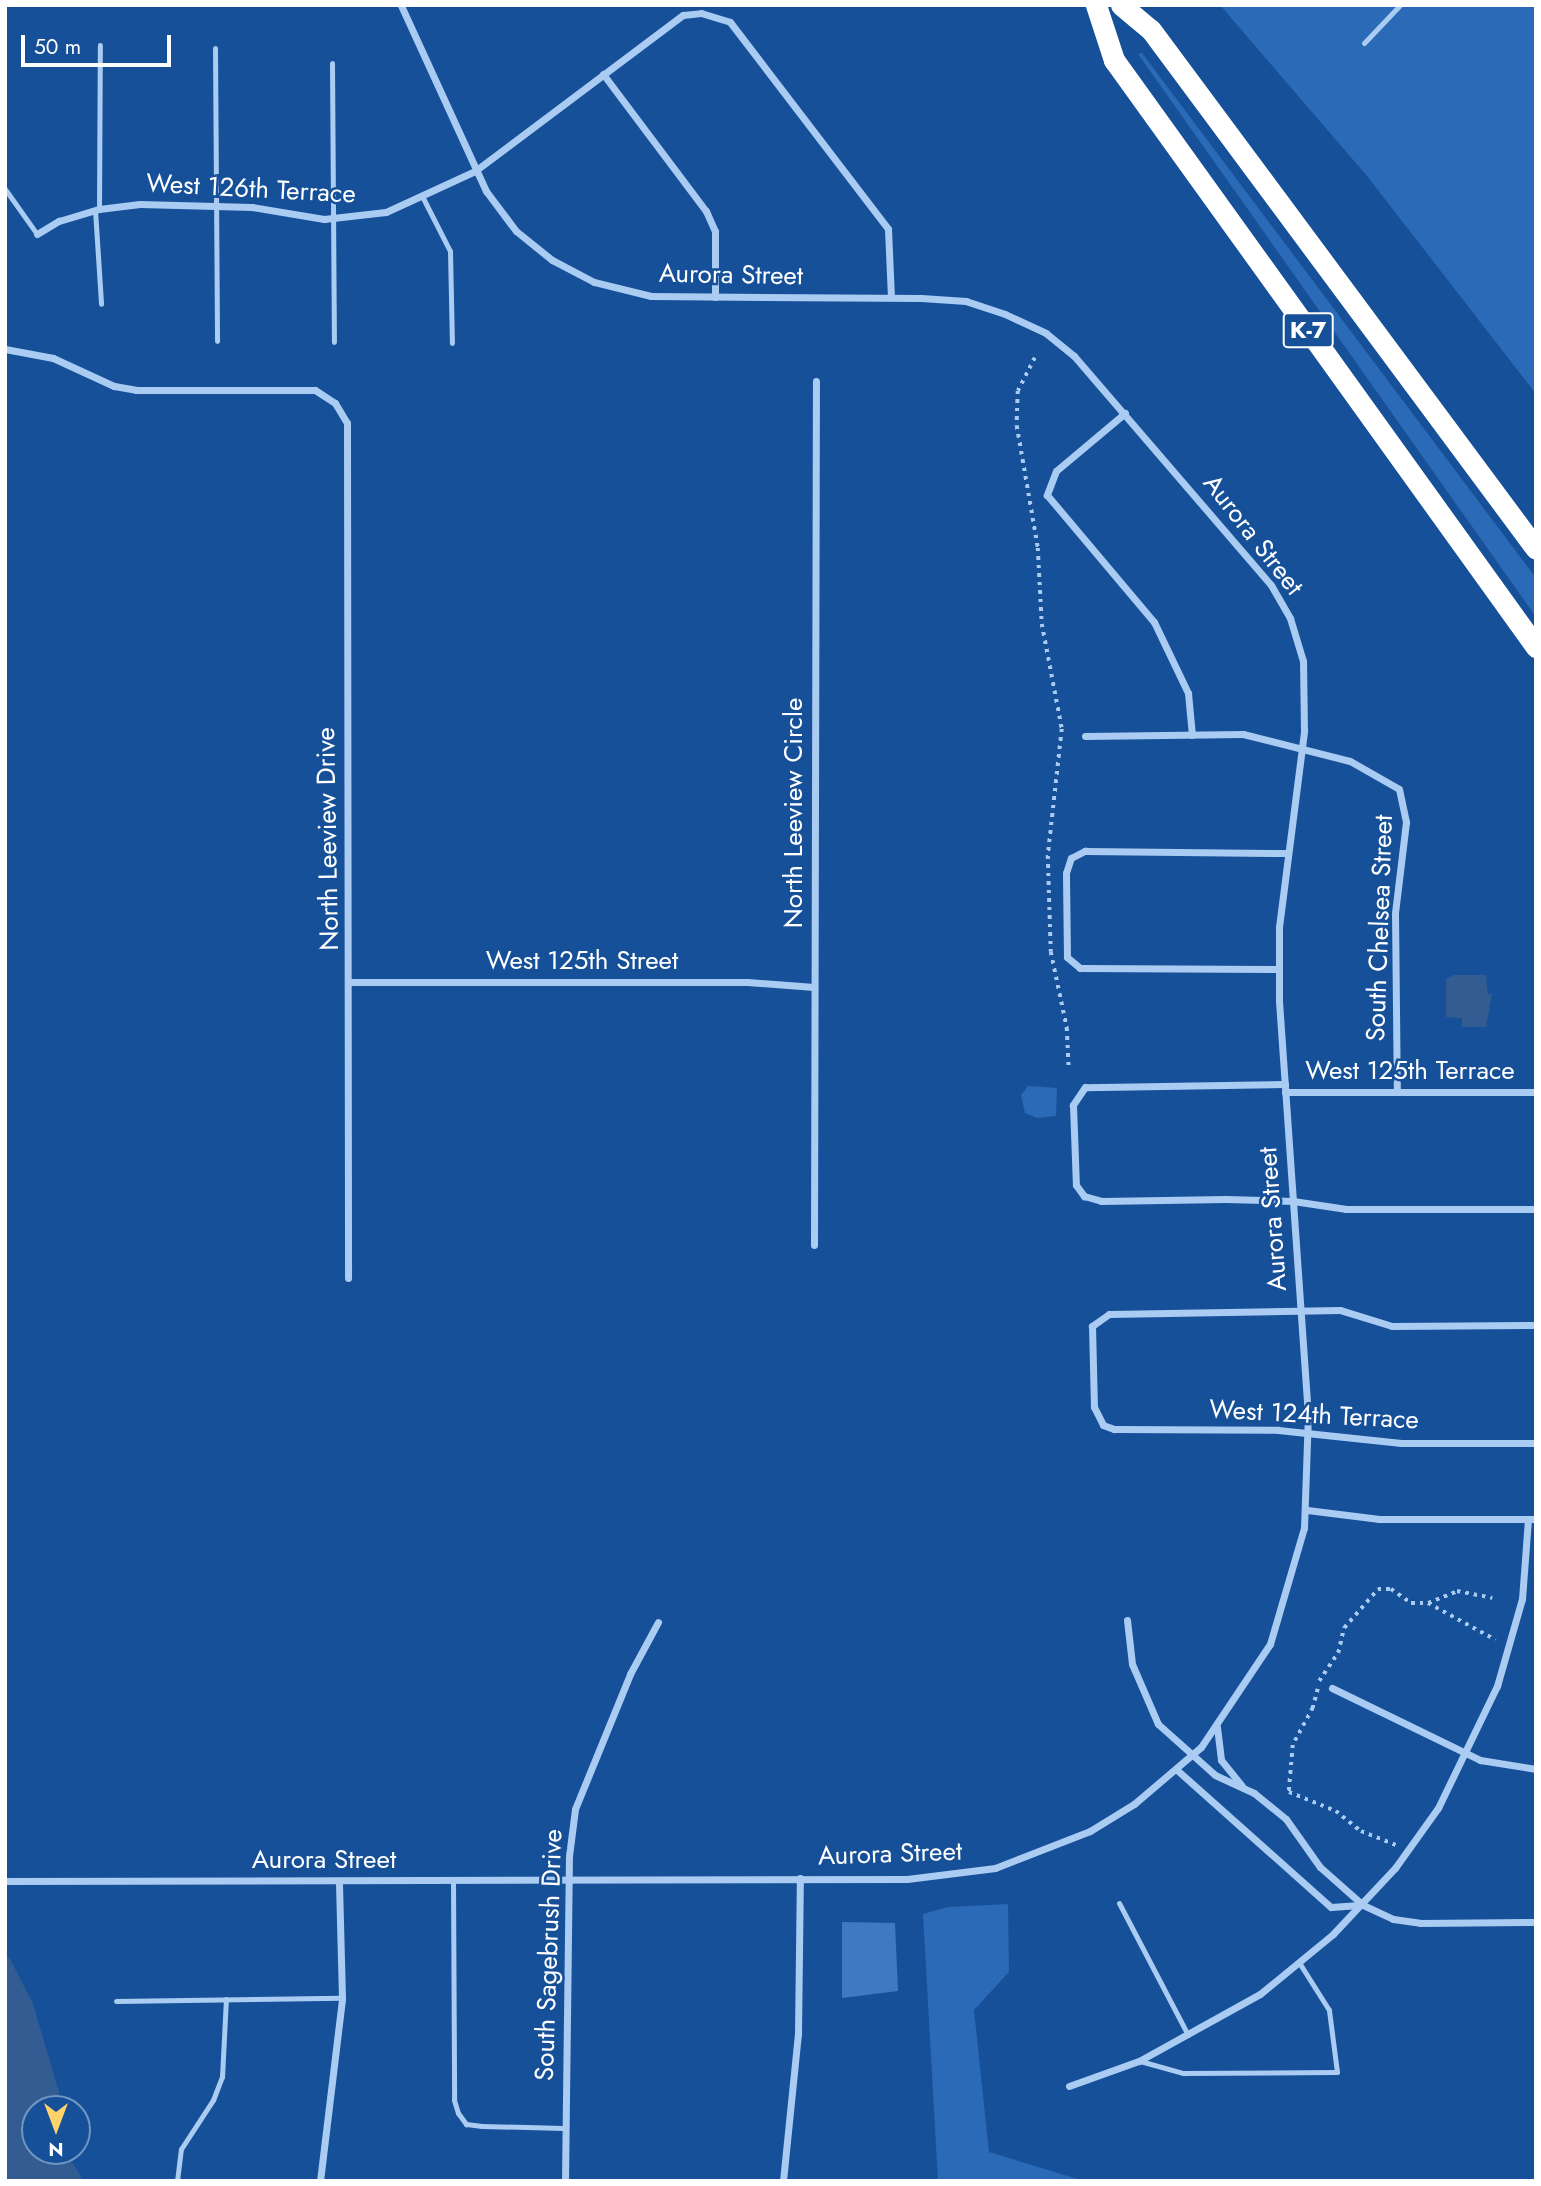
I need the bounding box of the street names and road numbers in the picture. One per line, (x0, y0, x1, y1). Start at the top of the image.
street label: West 126th Terrace (145, 168, 357, 210)
street label: Aurora Street (659, 258, 803, 292)
road number: K-7 (1282, 310, 1334, 351)
street label: Aurora Street (1196, 469, 1310, 601)
street label: North Leeview Circle (778, 698, 810, 928)
street label: North Leeview Drive (310, 727, 346, 951)
street label: South Chelsea Street (1360, 814, 1400, 1042)
street label: West 125th Street (486, 945, 678, 977)
street label: West 125th Terrace (1305, 1055, 1515, 1087)
street label: Aurora Street (1252, 1146, 1294, 1292)
street label: West 124th Terrace (1208, 1394, 1420, 1436)
street label: South Sagebrush Drive (529, 1829, 569, 2081)
street label: Aurora Street (817, 1836, 963, 1872)
street label: Aurora Street (252, 1844, 396, 1876)

